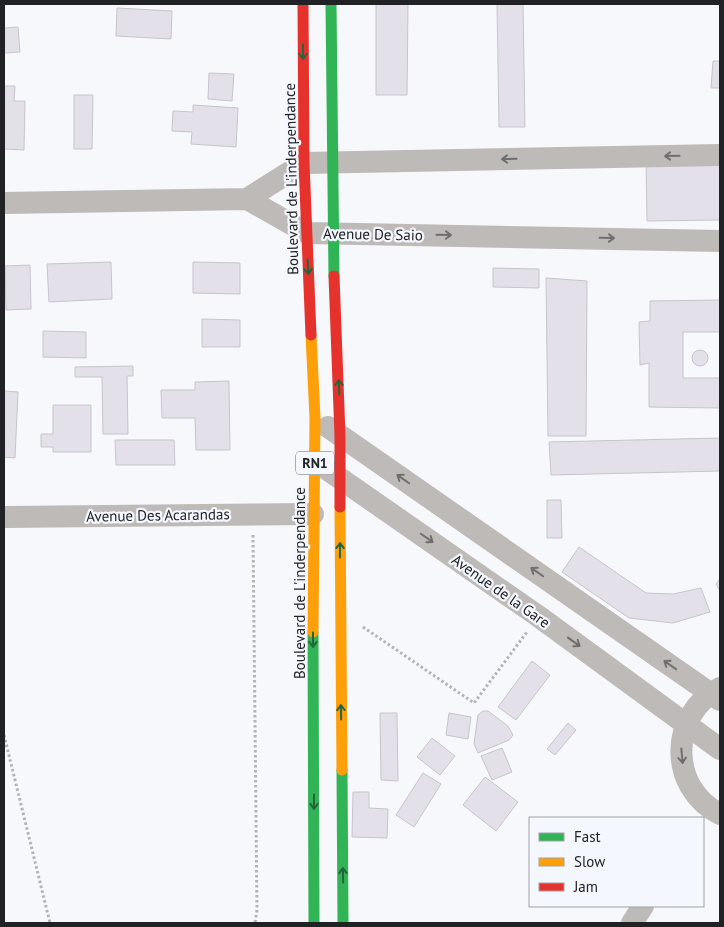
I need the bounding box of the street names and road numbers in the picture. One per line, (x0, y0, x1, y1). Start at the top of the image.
street label: Boulevard de L'inderpendance (280, 83, 302, 275)
street label: Avenue De Saio (323, 224, 423, 244)
road number: RN1 (296, 452, 334, 474)
street label: Boulevard de L'inderpendance (290, 487, 309, 679)
street label: Avenue Des Acarandas (86, 504, 230, 526)
street label: Avenue de la Gare (448, 550, 554, 632)

